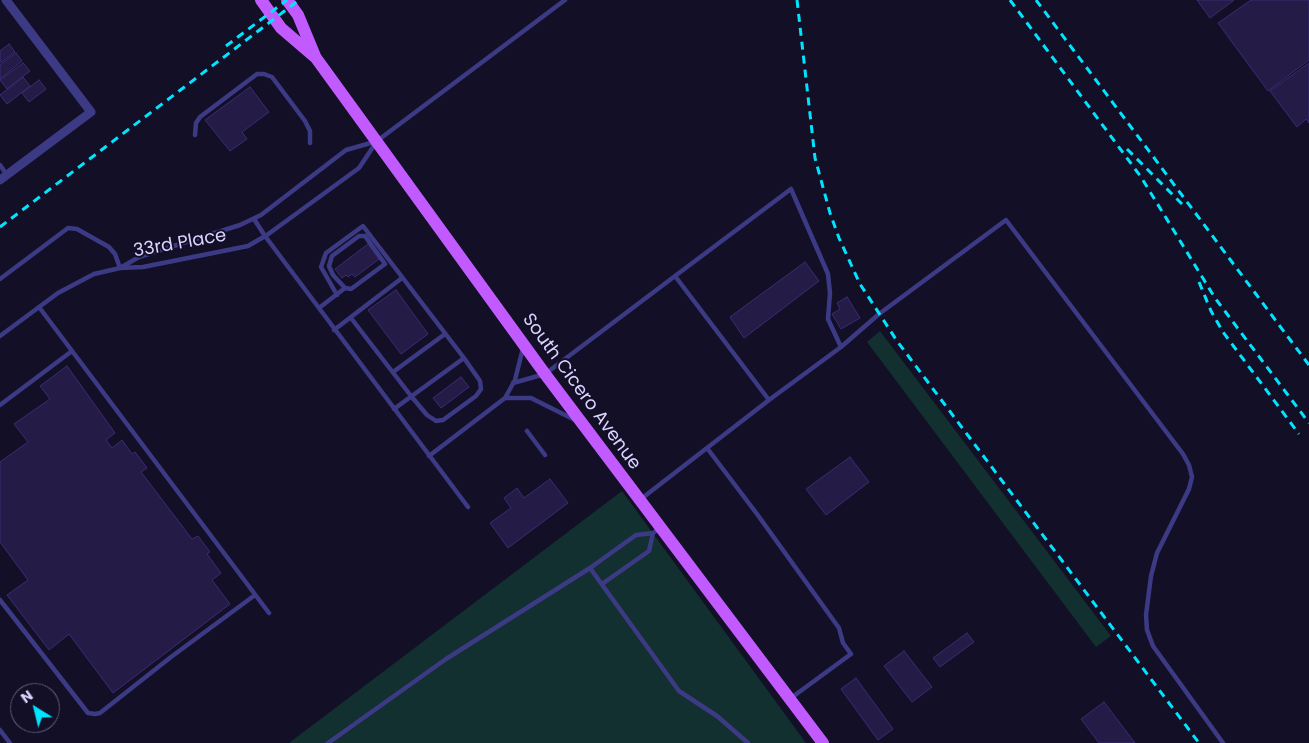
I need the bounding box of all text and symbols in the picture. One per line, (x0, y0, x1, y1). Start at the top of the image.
street label: 33rd Place (132, 225, 228, 263)
street label: South Cicero Avenue (517, 310, 645, 474)
north arrow (10, 683, 60, 733)
text: N (17, 685, 37, 708)

